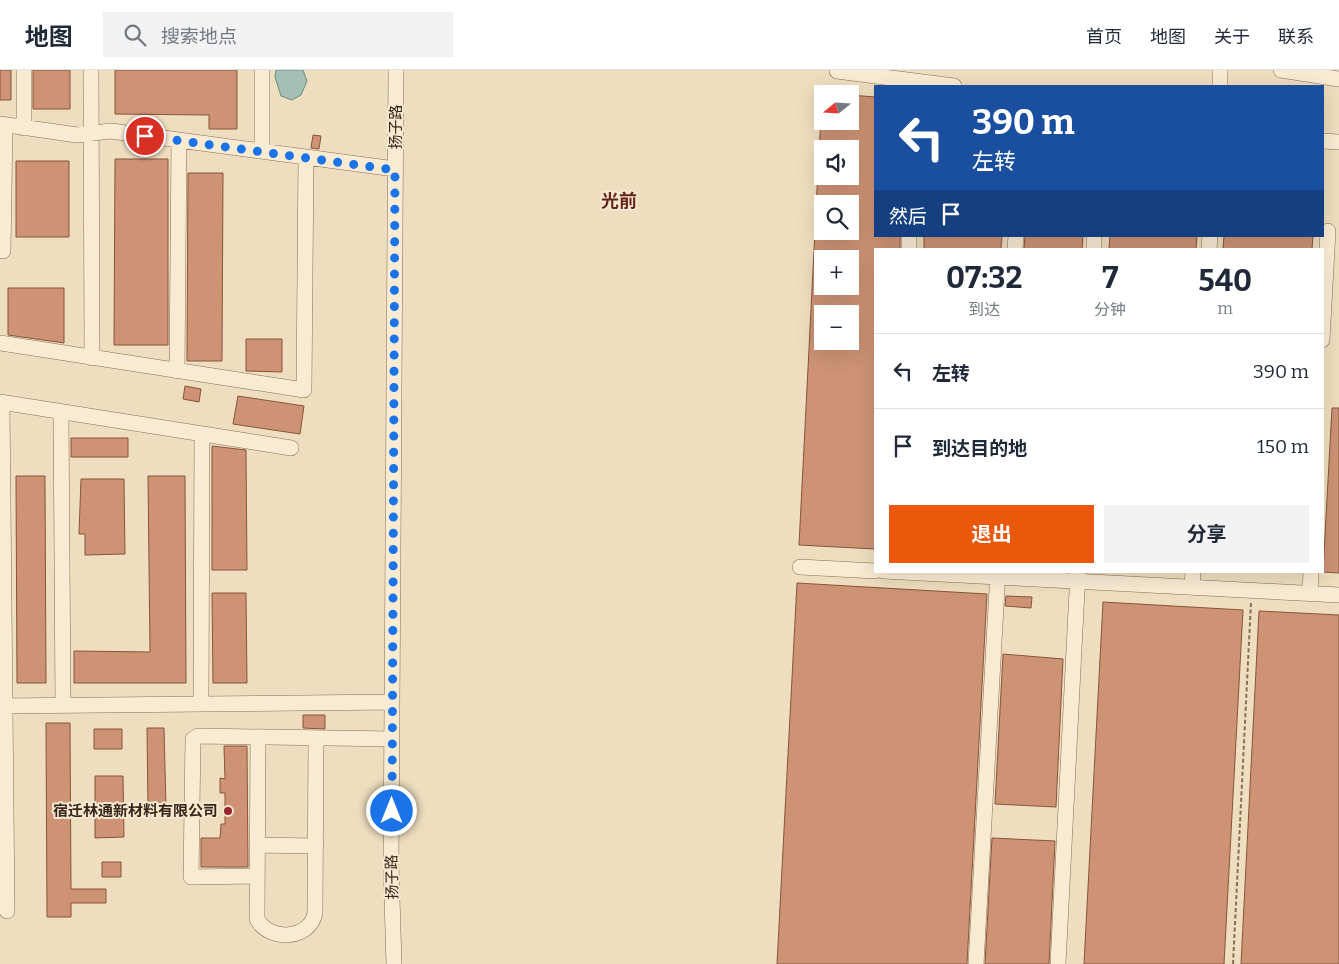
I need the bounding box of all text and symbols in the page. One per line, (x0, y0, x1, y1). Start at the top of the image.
search box (103, 12, 453, 57)
icon: search (121, 21, 149, 49)
text: 地图 (25, 23, 73, 51)
text: 搜索地点 (161, 25, 237, 48)
text: 首页 (1086, 26, 1122, 48)
text: 地图 (1150, 26, 1186, 48)
text: 关于 (1214, 26, 1250, 48)
text: 联系 (1278, 26, 1314, 48)
north arrow (814, 85, 859, 130)
map controls (814, 85, 859, 350)
text: 390 m (972, 101, 1075, 143)
street label: 扬子路 (387, 104, 405, 150)
icon: left (889, 105, 954, 170)
pin (124, 115, 166, 157)
icon: arrive (131, 122, 159, 150)
button: sound (814, 140, 859, 185)
text: 左转 (972, 148, 1016, 175)
district label: 光前 (601, 190, 637, 212)
button: search (814, 195, 859, 240)
icon: arrive (937, 200, 965, 228)
text: 然后 (889, 205, 927, 228)
button: + (814, 250, 859, 295)
text: 07:32 (946, 260, 1022, 296)
text: 7 (1102, 260, 1118, 296)
text: 540 (1198, 263, 1252, 299)
text: m (1218, 299, 1233, 318)
text: 到达 (968, 300, 1000, 319)
text: 分钟 (1094, 300, 1126, 319)
button: − (814, 305, 859, 350)
icon: left (889, 357, 917, 385)
text: 390 m (1253, 360, 1309, 383)
text: 左转 (932, 362, 970, 385)
icon: arrive (889, 432, 917, 460)
text: 150 m (1257, 435, 1309, 458)
text: 到达目的地 (932, 437, 1027, 460)
button: 退出 (889, 505, 1094, 563)
button: 分享 (1104, 505, 1309, 563)
position arrow (365, 784, 417, 836)
place label: 宿迁林通新材料有限公司 (53, 802, 218, 820)
marker: 宿迁林通新材料有限公司 (222, 805, 234, 817)
street label: 扬子路 (383, 854, 401, 900)

